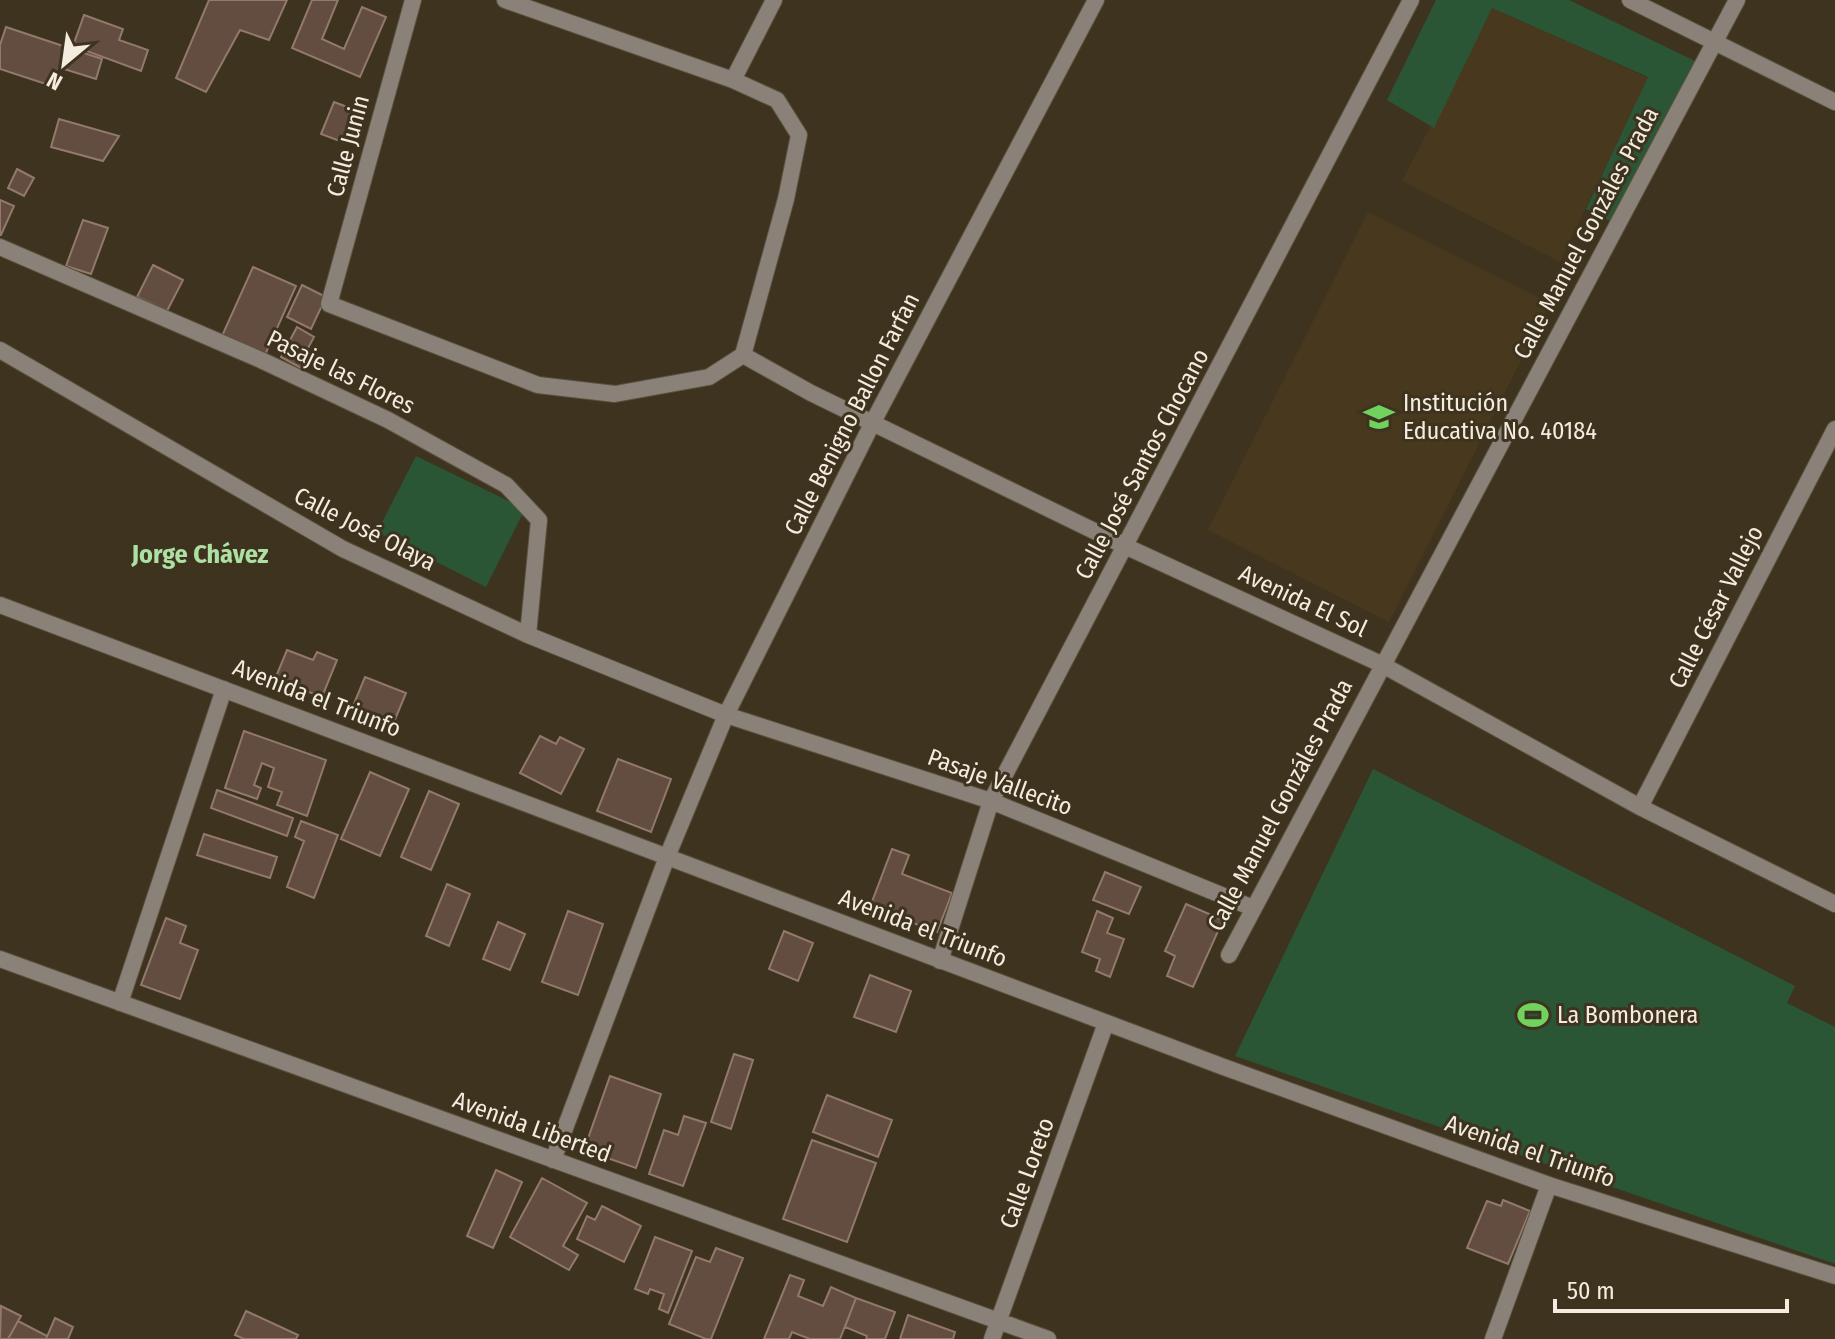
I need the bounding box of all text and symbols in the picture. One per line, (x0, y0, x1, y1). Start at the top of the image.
north arrow (24, 24, 104, 104)
text: N (42, 66, 67, 96)
street label: Calle Junin (321, 92, 375, 200)
street label: Calle Manuel Gonzáles Prada (1508, 102, 1664, 364)
street label: Calle Benigno Ballon Farfan (779, 288, 925, 540)
street label: Pasaje las Flores (263, 324, 419, 420)
street label: Calle José Santos Chocano (1069, 344, 1215, 584)
place label: Institución Educativa No. 40184 (1403, 389, 1597, 445)
school or university icon: Institución Educativa No. 40184 (1362, 400, 1396, 434)
street label: Calle José Olaya (289, 481, 441, 577)
street label: Calle César Vallejo (1663, 521, 1769, 693)
district label: Jorge Chávez (131, 539, 269, 570)
street label: Avenida El Sol (1235, 559, 1371, 643)
street label: Avenida el Triunfo (229, 653, 405, 743)
street label: Calle Manuel Gonzáles Prada (1202, 674, 1358, 936)
street label: Pasaje Vallecito (924, 743, 1076, 821)
street label: Avenida el Triunfo (835, 883, 1011, 973)
sports icon: La Bombonera (1516, 998, 1550, 1032)
place label: La Bombonera (1557, 1001, 1698, 1029)
street label: Avenida Liberted (449, 1085, 615, 1169)
street label: Avenida el Triunfo (1441, 1109, 1619, 1193)
street label: Calle Loreto (994, 1114, 1060, 1232)
scale bar (1555, 1263, 1787, 1313)
text: 50 m (1567, 1277, 1615, 1305)

